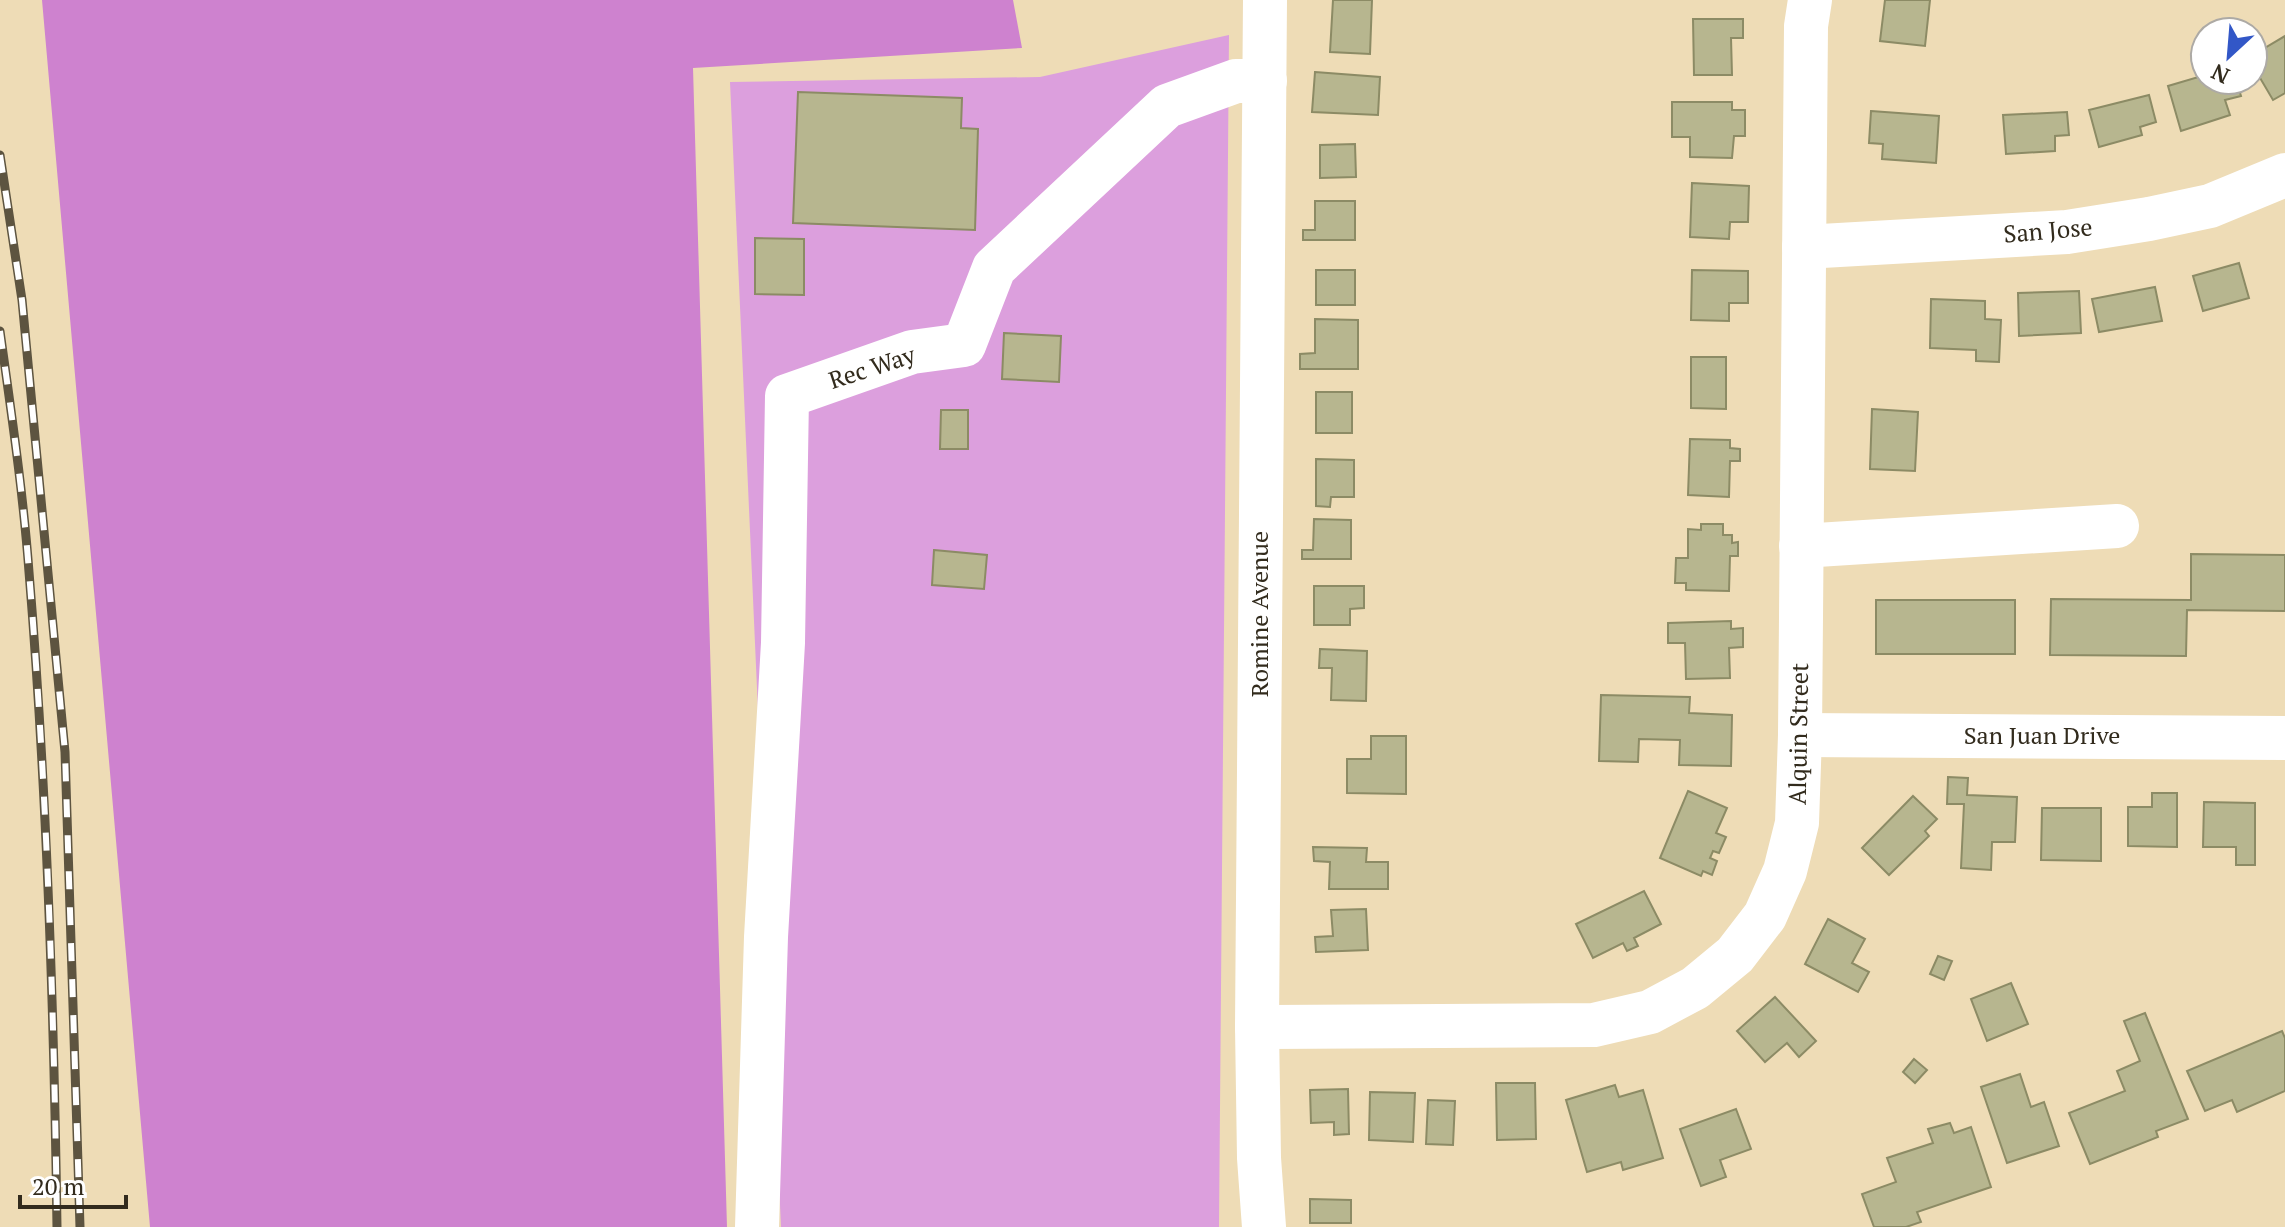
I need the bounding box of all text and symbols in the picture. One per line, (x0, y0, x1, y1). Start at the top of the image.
north arrow (2189, 16, 2269, 96)
text: N (2206, 58, 2234, 91)
street label: San Jose (2002, 210, 2094, 250)
street label: Rec Way (824, 338, 920, 396)
street label: Romine Avenue (1243, 531, 1275, 697)
street label: Alquin Street (1781, 663, 1815, 805)
street label: San Juan Drive (1964, 719, 2120, 751)
scale bar (20, 1159, 126, 1209)
text: 20 m (32, 1170, 84, 1202)

